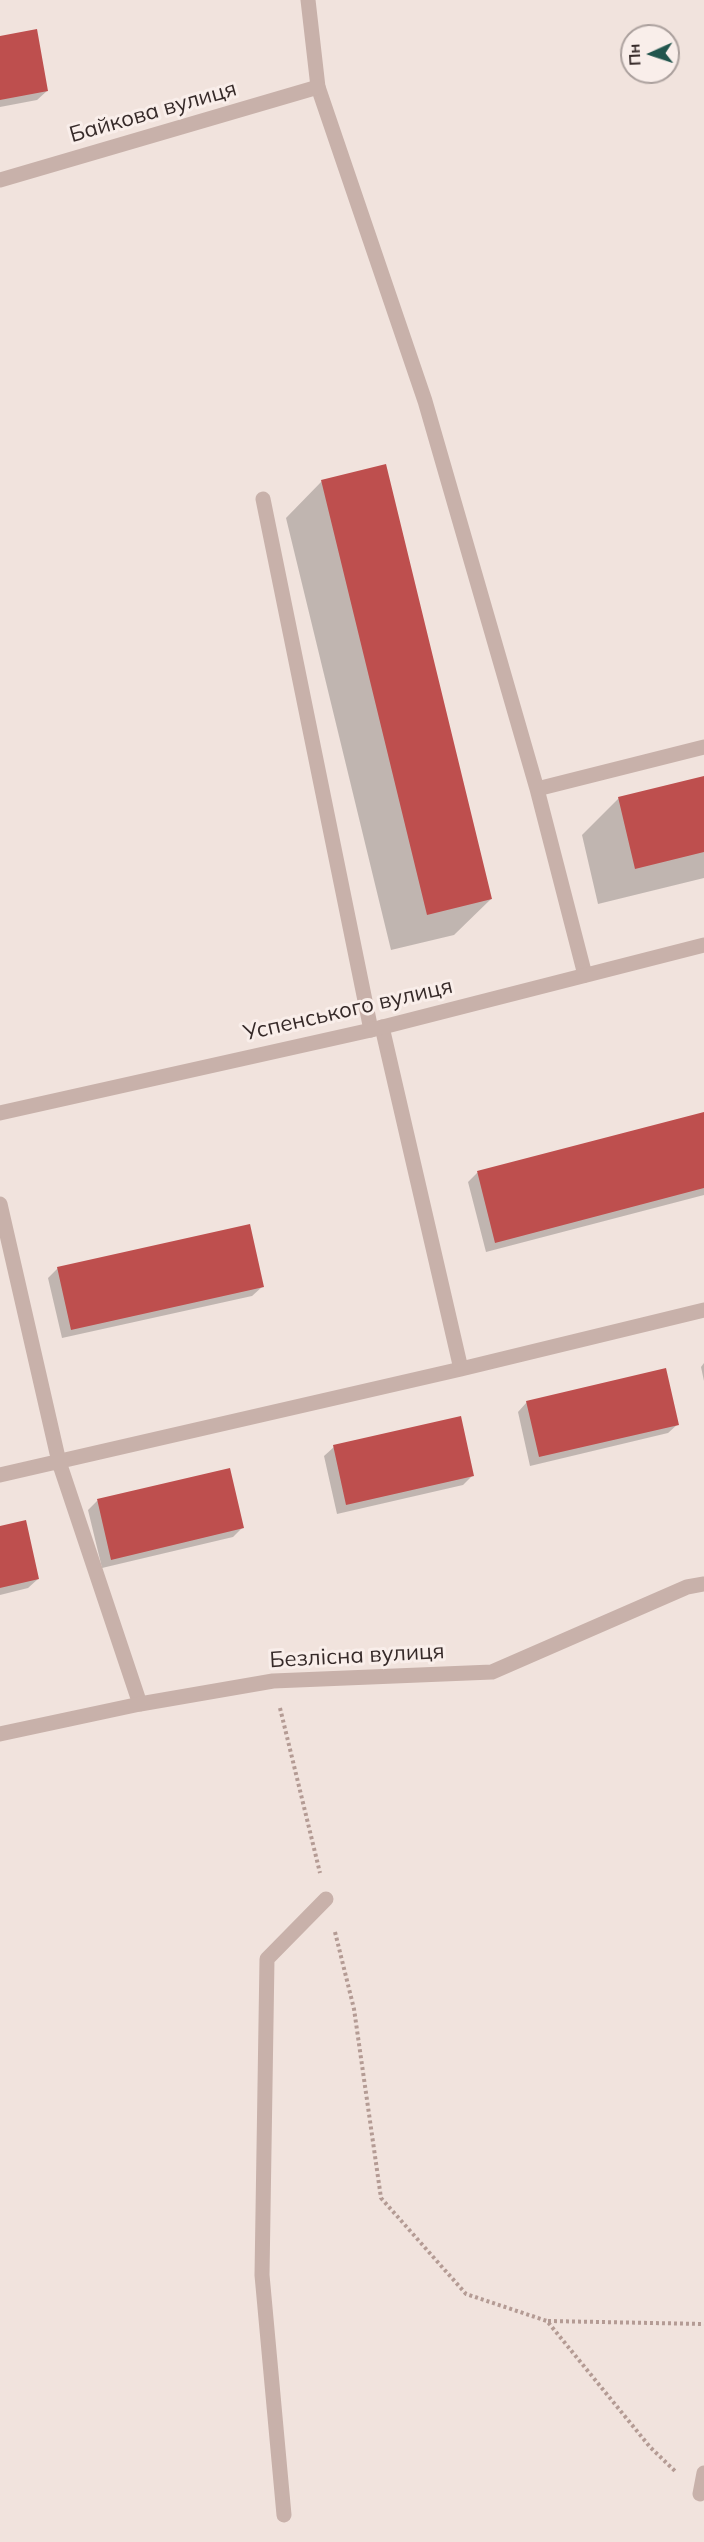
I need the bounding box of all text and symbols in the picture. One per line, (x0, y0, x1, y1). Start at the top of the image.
north arrow (620, 24, 680, 84)
text: Пн (623, 43, 645, 66)
street label: Байкова вулиця (66, 76, 240, 148)
street label: Успенського вулиця (241, 973, 455, 1047)
street label: Безлісна вулиця (269, 1638, 445, 1674)

